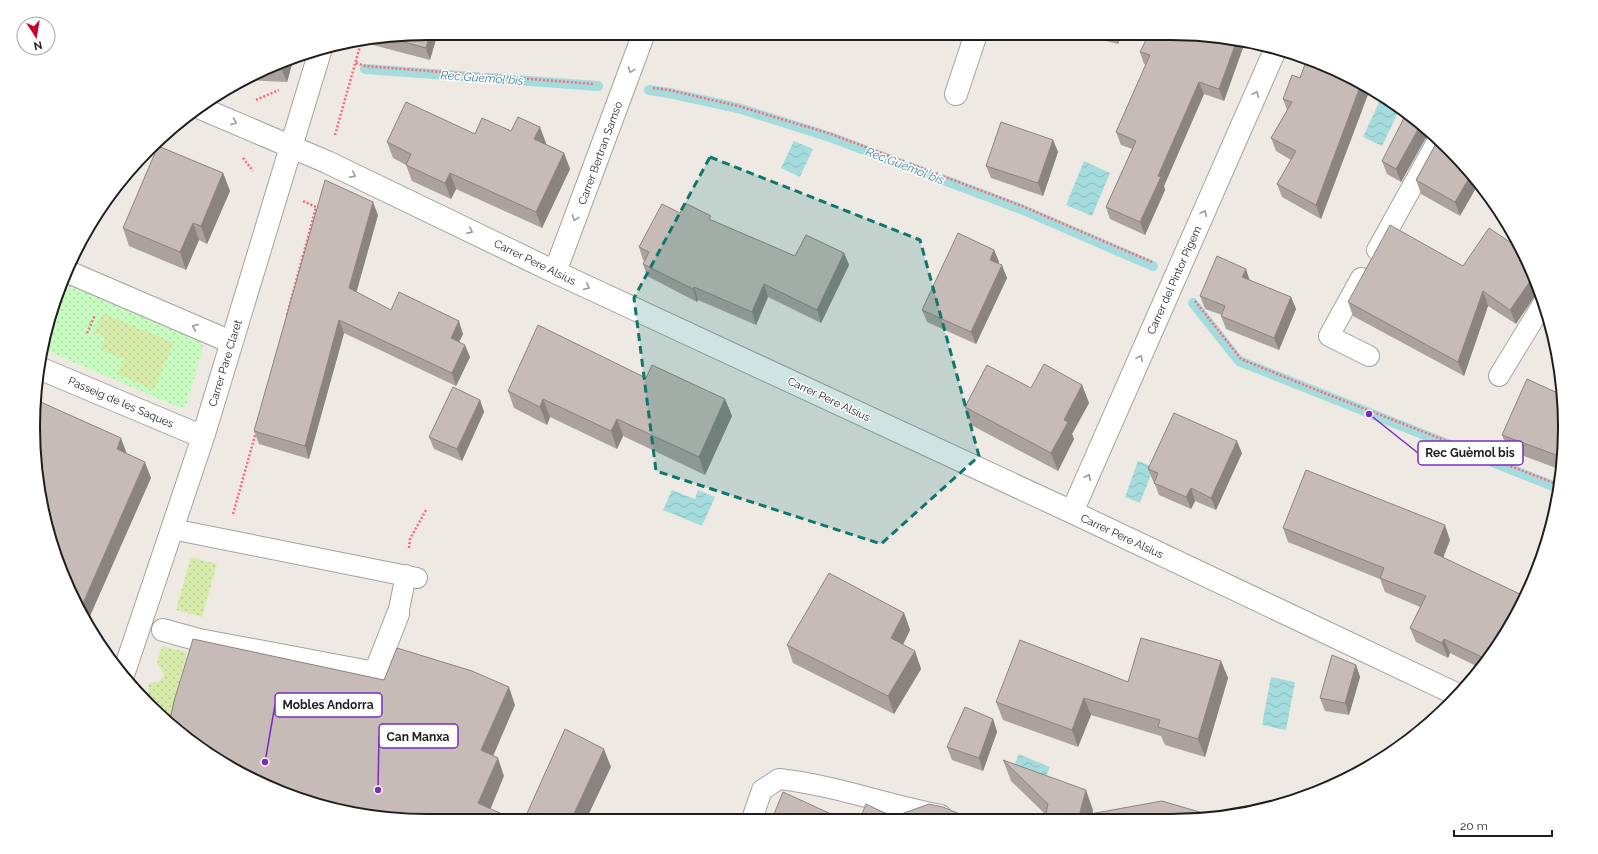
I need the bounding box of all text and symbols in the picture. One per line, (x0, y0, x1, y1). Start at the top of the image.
north arrow (16, 16, 56, 56)
text: N (33, 38, 43, 53)
one-way arrow (627, 66, 635, 73)
water label: Rec Guèmol bis (440, 68, 524, 88)
one-way arrow (1251, 90, 1259, 98)
street label: Carrer Bertran Samso (576, 99, 625, 207)
one-way arrow (230, 118, 237, 126)
water label: Rec Guèmol bis (864, 145, 947, 188)
one-way arrow (348, 170, 356, 178)
one-way arrow (1199, 209, 1207, 217)
one-way arrow (572, 214, 580, 221)
street label: Carrer del Pintor Pigem (1145, 224, 1204, 337)
one-way arrow (465, 226, 473, 234)
street label: Carrer Pere Alsius (492, 237, 578, 288)
one-way arrow (583, 282, 590, 290)
street label: Carrer Pare Claret (206, 318, 245, 408)
one-way arrow (192, 324, 200, 332)
one-way arrow (1135, 354, 1143, 362)
street label: Passeig de les Saques (66, 374, 175, 431)
street label: Carrer Pere Alsius (785, 375, 872, 424)
callout: Rec Guèmol bis (1418, 441, 1523, 465)
text: Rec Guèmol bis (1425, 446, 1515, 460)
one-way arrow (1083, 473, 1091, 481)
street label: Carrer Pere Alsius (1078, 512, 1165, 561)
callout: Mobles Andorra (275, 693, 382, 717)
text: Mobles Andorra (282, 698, 374, 712)
callout: Can Manxa (379, 724, 458, 748)
text: Can Manxa (387, 730, 450, 744)
scale bar (1454, 812, 1552, 838)
text: 20 m (1460, 819, 1488, 833)

